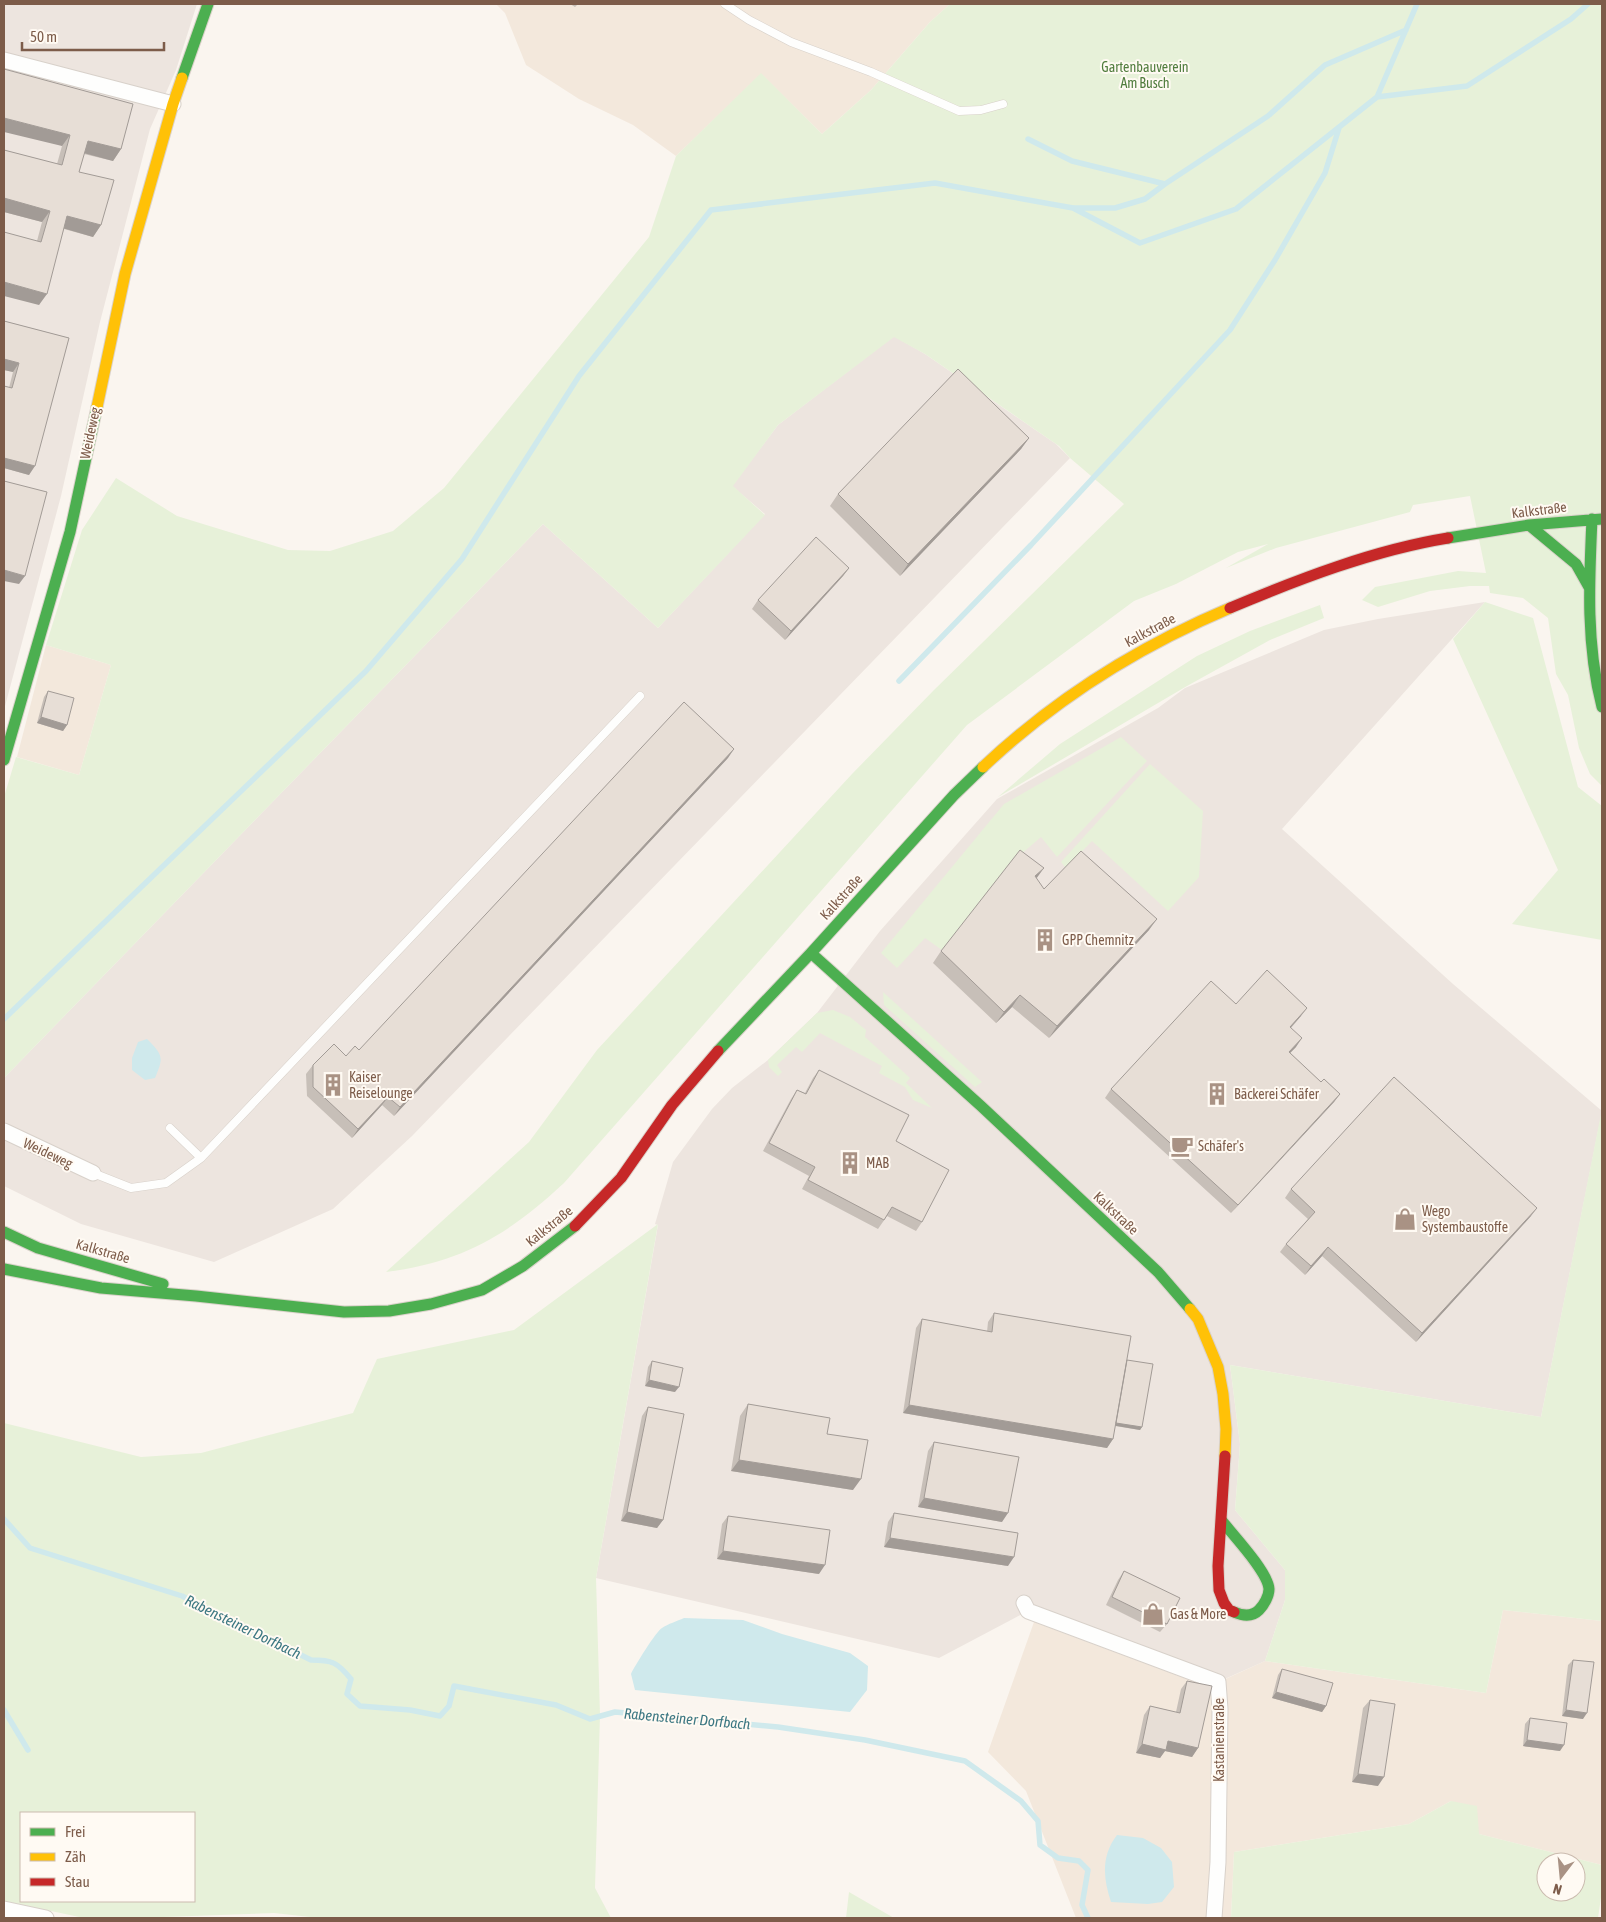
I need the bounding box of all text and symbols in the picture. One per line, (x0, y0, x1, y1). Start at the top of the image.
scale bar (22, 20, 165, 52)
text: 50 m (30, 28, 57, 45)
park label: Gartenbauverein Am Busch (1101, 59, 1189, 91)
street label: Weideweg (77, 406, 103, 460)
street label: Kalkstraße (1511, 499, 1567, 521)
street label: Kalkstraße (1122, 610, 1178, 650)
street label: Kalkstraße (817, 871, 865, 923)
building icon: GPP Chemnitz (1032, 927, 1058, 953)
place label: GPP Chemnitz (1062, 932, 1134, 948)
place label: Kaiser Reiselounge (349, 1069, 413, 1101)
building icon: Kaiser Reiselounge (320, 1072, 346, 1098)
building icon: Bäckerei Schäfer (1204, 1081, 1230, 1107)
place label: Bäckerei Schäfer (1234, 1086, 1320, 1102)
cafe icon: Schäfer's (1169, 1133, 1195, 1159)
street label: Weideweg (21, 1135, 75, 1171)
place label: Schäfer's (1198, 1138, 1244, 1154)
building icon: MAB (837, 1150, 863, 1176)
place label: MAB (866, 1155, 889, 1171)
street label: Kalkstraße (1090, 1188, 1142, 1238)
street label: Kalkstraße (523, 1202, 575, 1250)
place label: Wego Systembaustoffe (1422, 1203, 1508, 1235)
shop icon: Wego Systembaustoffe (1392, 1206, 1418, 1232)
street label: Kalkstraße (74, 1236, 132, 1266)
water label: Rabensteiner Dorfbach (183, 1591, 304, 1662)
shop icon: Gas & More (1140, 1601, 1166, 1627)
place label: Gas & More (1170, 1606, 1226, 1622)
street label: Kastanienstraße (1211, 1698, 1227, 1782)
water label: Rabensteiner Dorfbach (623, 1705, 751, 1732)
legend (20, 1812, 195, 1902)
text: Frei (65, 1823, 85, 1840)
text: Zäh (65, 1848, 86, 1865)
north arrow (1536, 1852, 1586, 1902)
text: Stau (65, 1873, 90, 1890)
text: N (1551, 1881, 1564, 1898)

